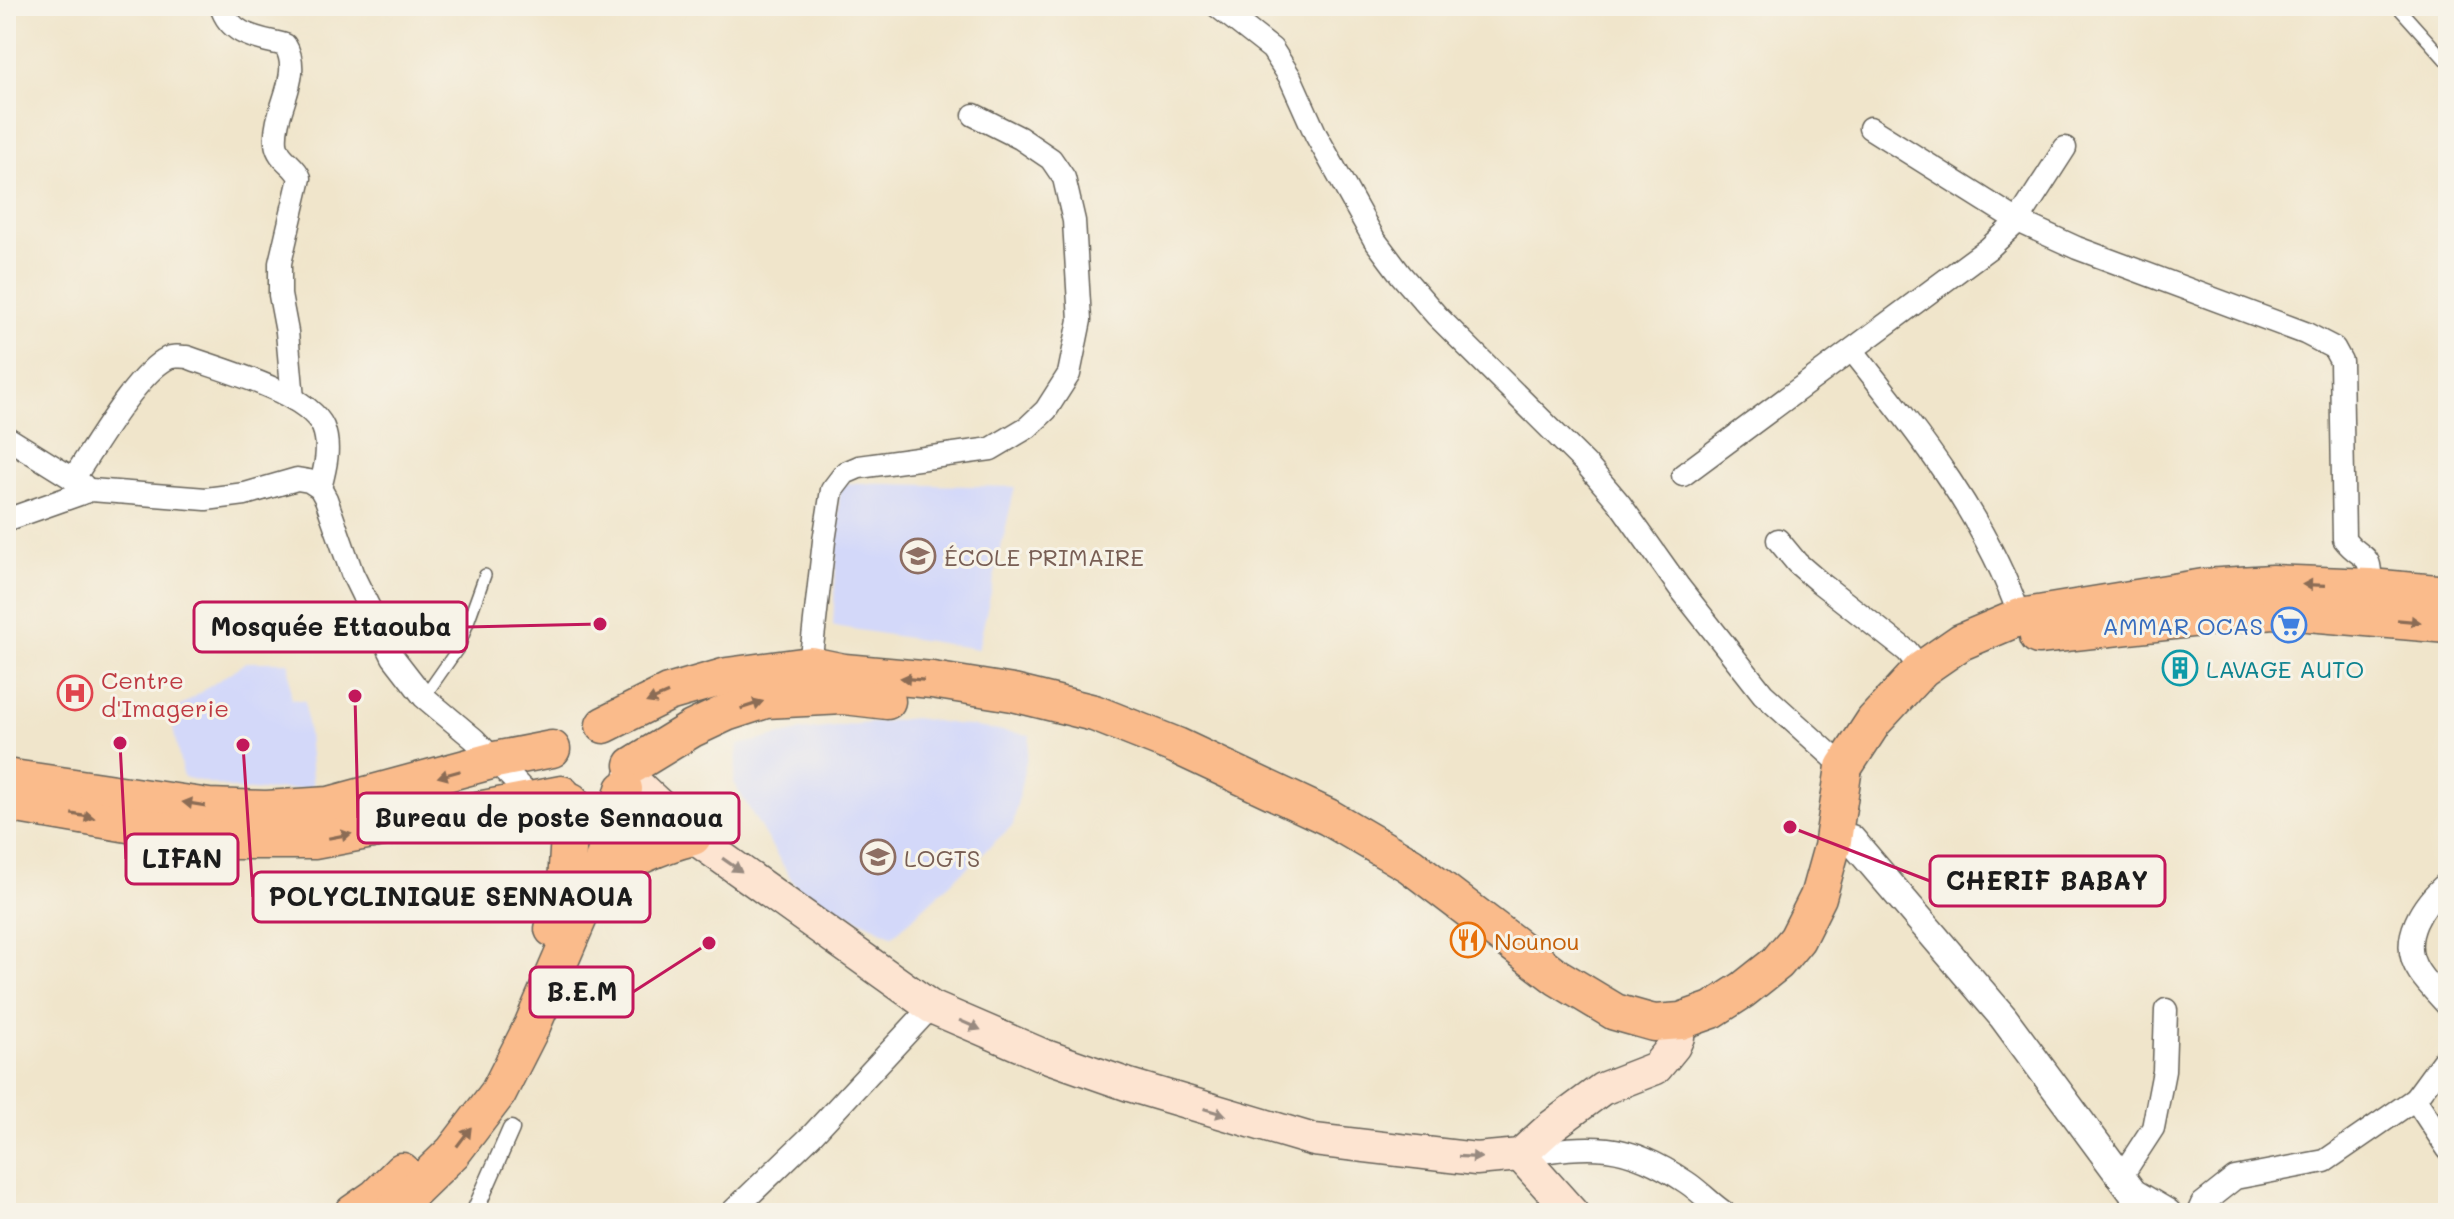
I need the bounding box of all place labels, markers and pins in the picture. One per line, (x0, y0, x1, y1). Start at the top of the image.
school or university icon: ÉCOLE PRIMAIRE (899, 537, 937, 575)
place label: ÉCOLE PRIMAIRE (944, 541, 1144, 572)
callout: Mosquée Ettaouba (194, 602, 467, 652)
supermarket icon: AMMAR OCAS (2270, 606, 2308, 644)
place label: AMMAR OCAS (2102, 610, 2263, 641)
building icon: LAVAGE AUTO (2161, 649, 2199, 687)
place label: LAVAGE AUTO (2206, 653, 2364, 684)
place label: Centre d'Imagerie (101, 664, 229, 723)
hospital icon: Centre d'Imagerie (56, 674, 94, 712)
callout: Bureau de poste Sennaoua (358, 793, 739, 843)
callout: LIFAN (126, 834, 238, 884)
school or university icon: LOGTS (859, 838, 897, 876)
place label: LOGTS (904, 842, 980, 873)
callout: CHERIF BABAY (1930, 856, 2165, 906)
callout: POLYCLINIQUE SENNAOUA (253, 872, 650, 922)
restaurant icon: Nounou (1449, 921, 1487, 959)
place label: Nounou (1494, 925, 1580, 956)
callout: B.E.M (530, 967, 633, 1017)

